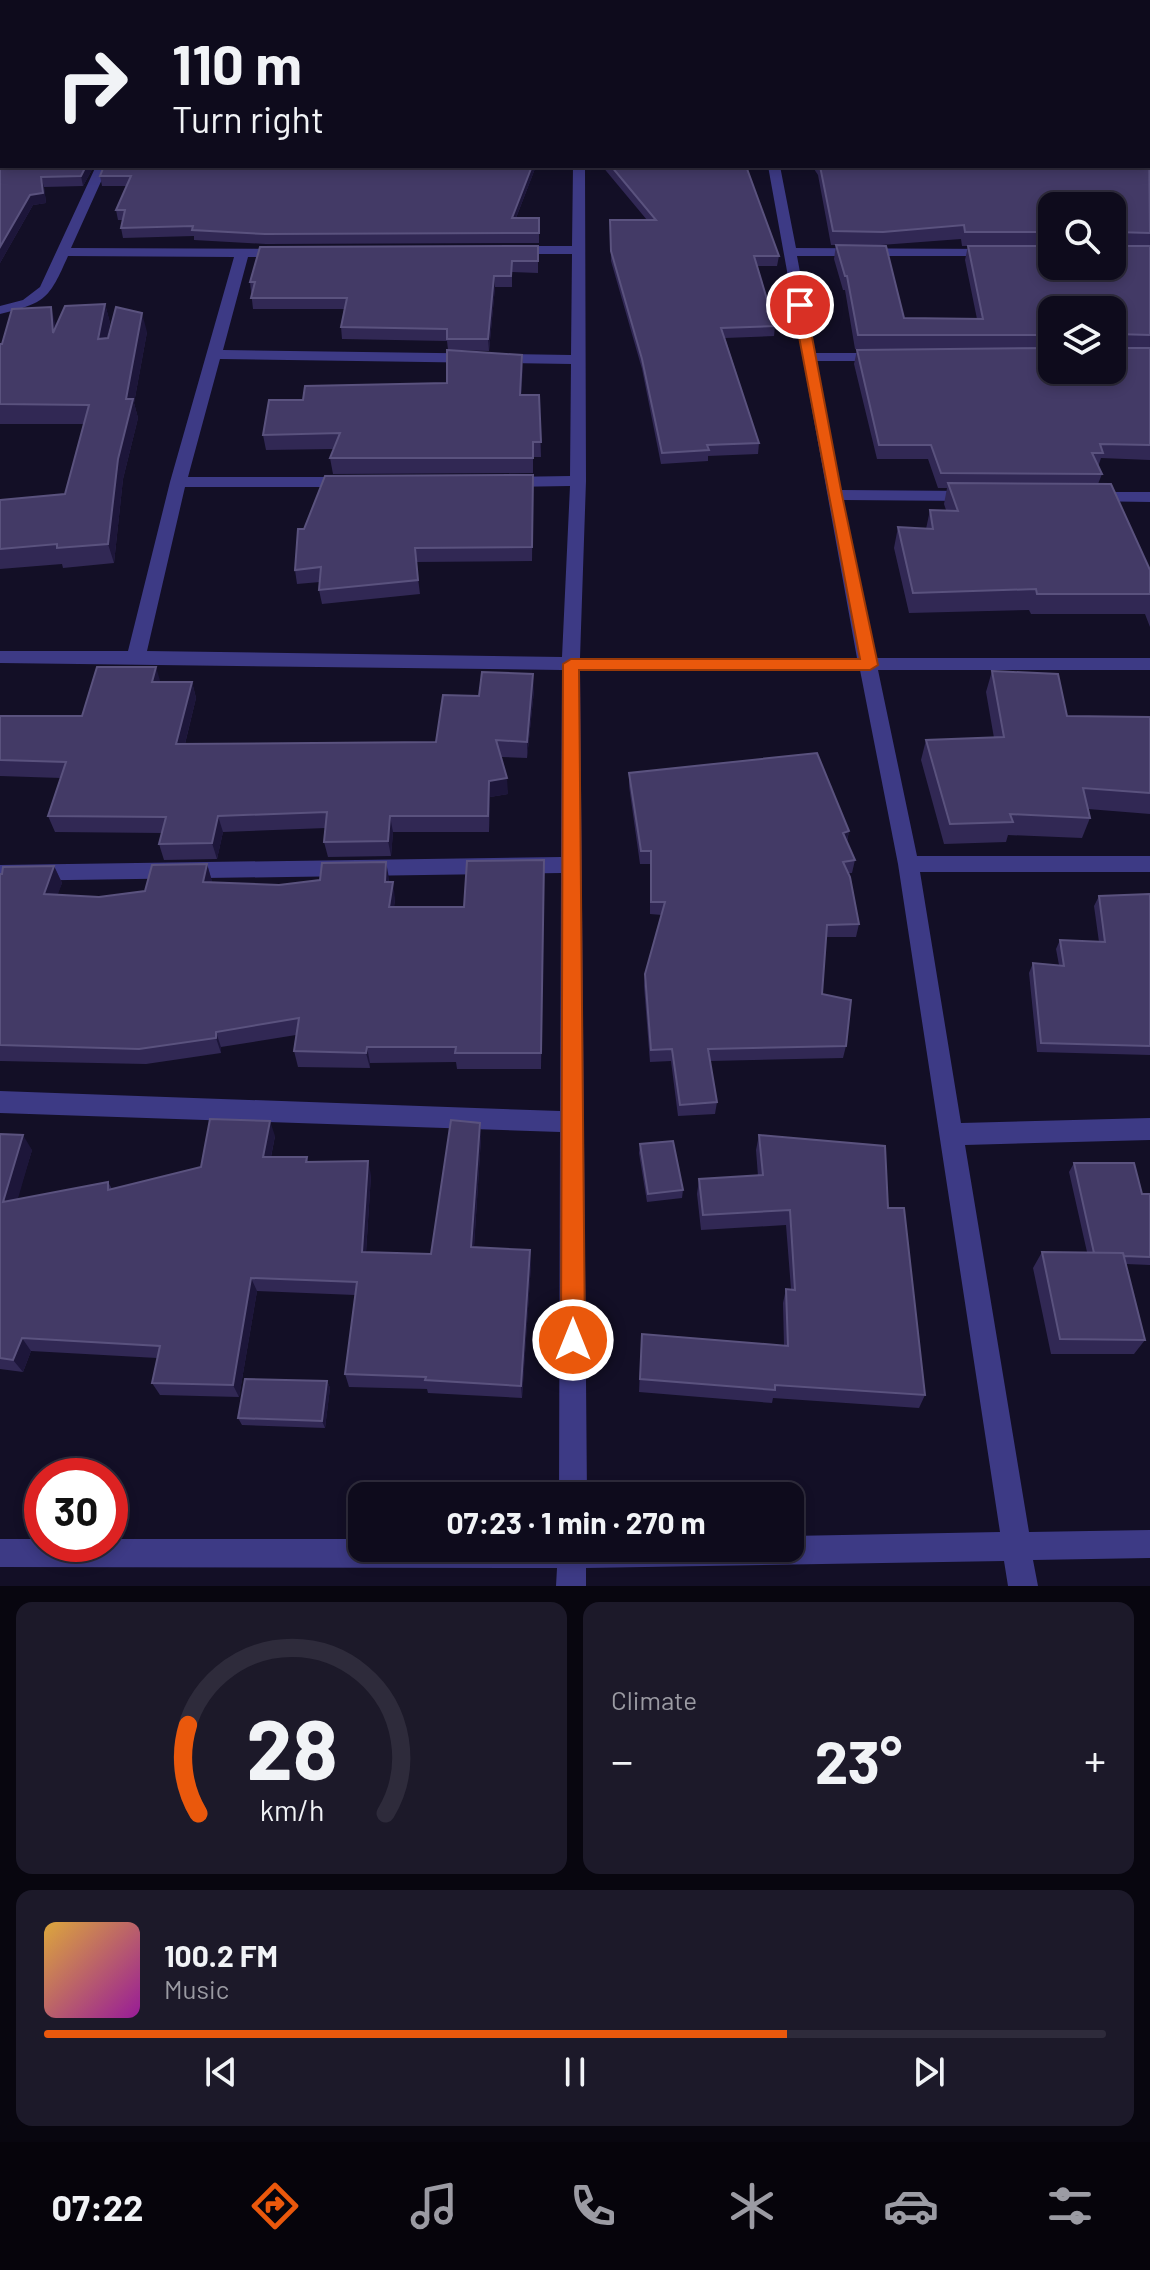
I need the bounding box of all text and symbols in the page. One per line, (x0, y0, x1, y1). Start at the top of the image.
text: 110 m (172, 29, 302, 96)
icon: right (40, 32, 144, 136)
text: Turn right (172, 97, 324, 140)
map controls (1038, 192, 1126, 384)
button: search (1038, 192, 1126, 280)
pin (766, 271, 834, 339)
icon: arrive (778, 283, 822, 327)
button: layers (1038, 296, 1126, 384)
position arrow (531, 1298, 615, 1382)
speed limit sign: 30 (24, 1458, 128, 1562)
text: 07:23 · 1 min · 270 m (446, 1504, 706, 1540)
text: Climate (611, 1684, 697, 1715)
text: 28 (246, 1697, 337, 1797)
text: 23° (815, 1724, 902, 1796)
text: − (611, 1733, 633, 1786)
text: + (1084, 1733, 1106, 1786)
text: km/h (259, 1792, 324, 1827)
text: 100.2 FM (164, 1937, 278, 1973)
text: Music (164, 1973, 229, 2004)
icon: previous (199, 2050, 243, 2094)
icon: pause (553, 2050, 597, 2094)
icon: next (907, 2050, 951, 2094)
icon: directions (247, 2178, 303, 2234)
icon: music (406, 2178, 462, 2234)
icon: phone (565, 2178, 621, 2234)
icon: climate (724, 2178, 780, 2234)
icon: car (883, 2178, 939, 2234)
icon: filters (1042, 2178, 1098, 2234)
text: 07:22 (52, 2185, 143, 2228)

